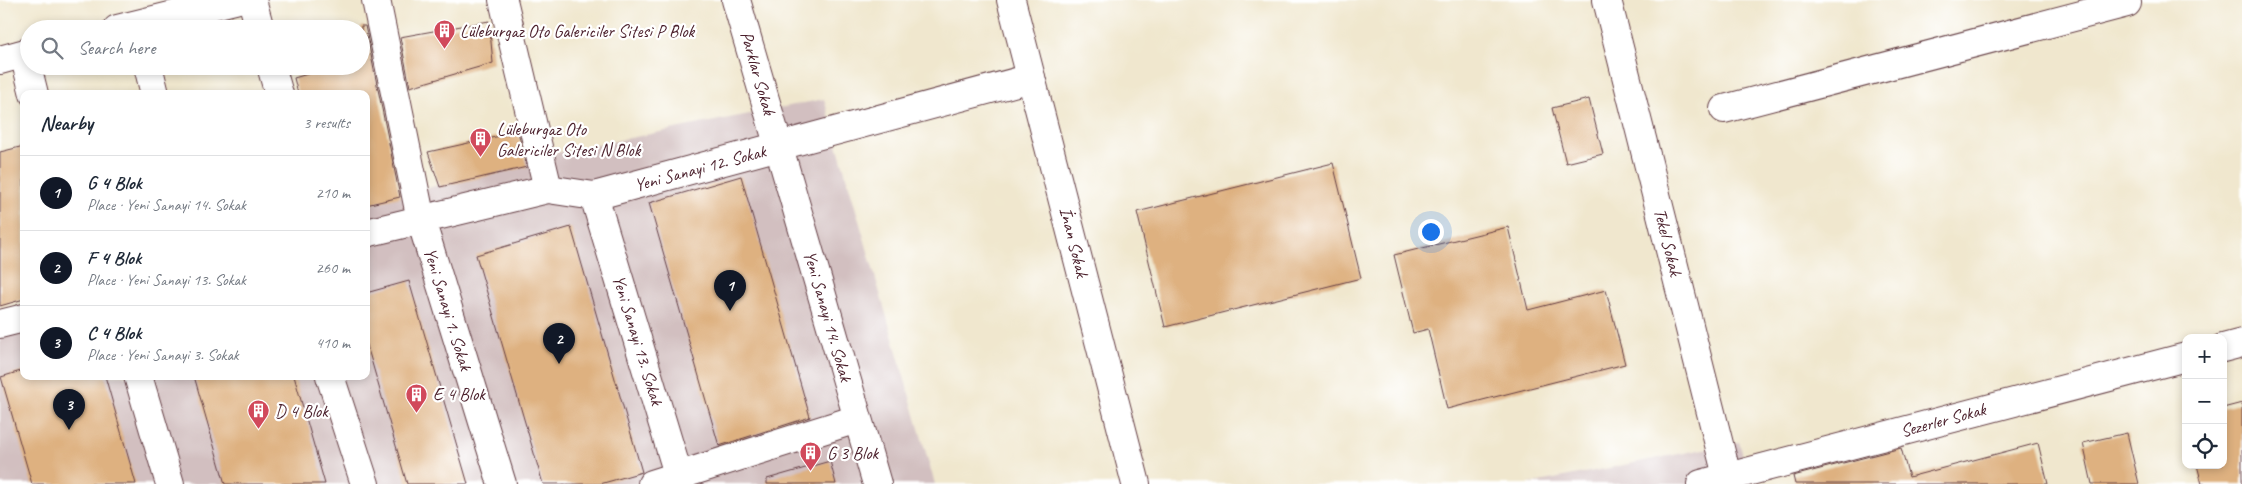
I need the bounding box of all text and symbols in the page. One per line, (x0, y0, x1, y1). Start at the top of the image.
building icon: Lüleburgaz Oto Galericiler Sitesi P Blok (432, 19, 456, 50)
search box (20, 20, 370, 75)
place label: Lüleburgaz Oto Galericiler Sitesi P Blok (460, 20, 696, 42)
street label: Parklar Sokak (736, 29, 781, 119)
icon: search (38, 34, 66, 62)
text: Search here (78, 36, 155, 60)
text: Nearby (40, 110, 93, 136)
text: 3 results (303, 113, 350, 133)
place label: Lüleburgaz Oto Galericiler Sitesi N Blok (497, 118, 642, 161)
building icon: Lüleburgaz Oto Galericiler Sitesi N Blok (469, 127, 493, 158)
street label: Yeni Sanayi 12. Sokak (632, 140, 769, 196)
text: G 4 Blok (87, 171, 142, 195)
text: 1 (52, 183, 60, 203)
text: 210 m (316, 183, 350, 203)
text: Place · Yeni Sanayi 14. Sokak (87, 195, 246, 215)
street label: İnan Sokak (1055, 205, 1094, 281)
street label: Tekel Sokak (1649, 206, 1687, 279)
your location (1418, 219, 1444, 245)
street label: Yeni Sanayi 1. Sokak (419, 245, 477, 374)
text: F 4 Blok (87, 246, 141, 270)
street label: Yeni Sanayi 14. Sokak (799, 248, 858, 385)
text: 2 (52, 258, 60, 278)
text: 260 m (316, 258, 350, 278)
text: Place · Yeni Sanayi 13. Sokak (87, 270, 246, 290)
pin: 1 (714, 270, 746, 311)
street label: Yeni Sanayi 13. Sokak (608, 272, 669, 409)
text: C 4 Blok (87, 321, 141, 345)
pin: 2 (543, 323, 575, 364)
text: 3 (52, 333, 60, 353)
text: 410 m (316, 333, 350, 353)
map controls (2182, 334, 2227, 469)
button: + (2182, 334, 2227, 379)
text: Place · Yeni Sanayi 3. Sokak (87, 345, 239, 365)
button: − (2182, 379, 2227, 424)
building icon: E 4 Blok (405, 382, 429, 413)
place label: E 4 Blok (433, 383, 486, 405)
pin: 3 (53, 389, 85, 430)
street label: Sezerler Sokak (1898, 398, 1989, 442)
building icon: D 4 Blok (247, 399, 271, 430)
place label: D 4 Blok (275, 400, 329, 422)
button: locate (2182, 424, 2227, 469)
building icon: G 3 Blok (799, 441, 823, 472)
place label: G 3 Blok (827, 442, 880, 464)

